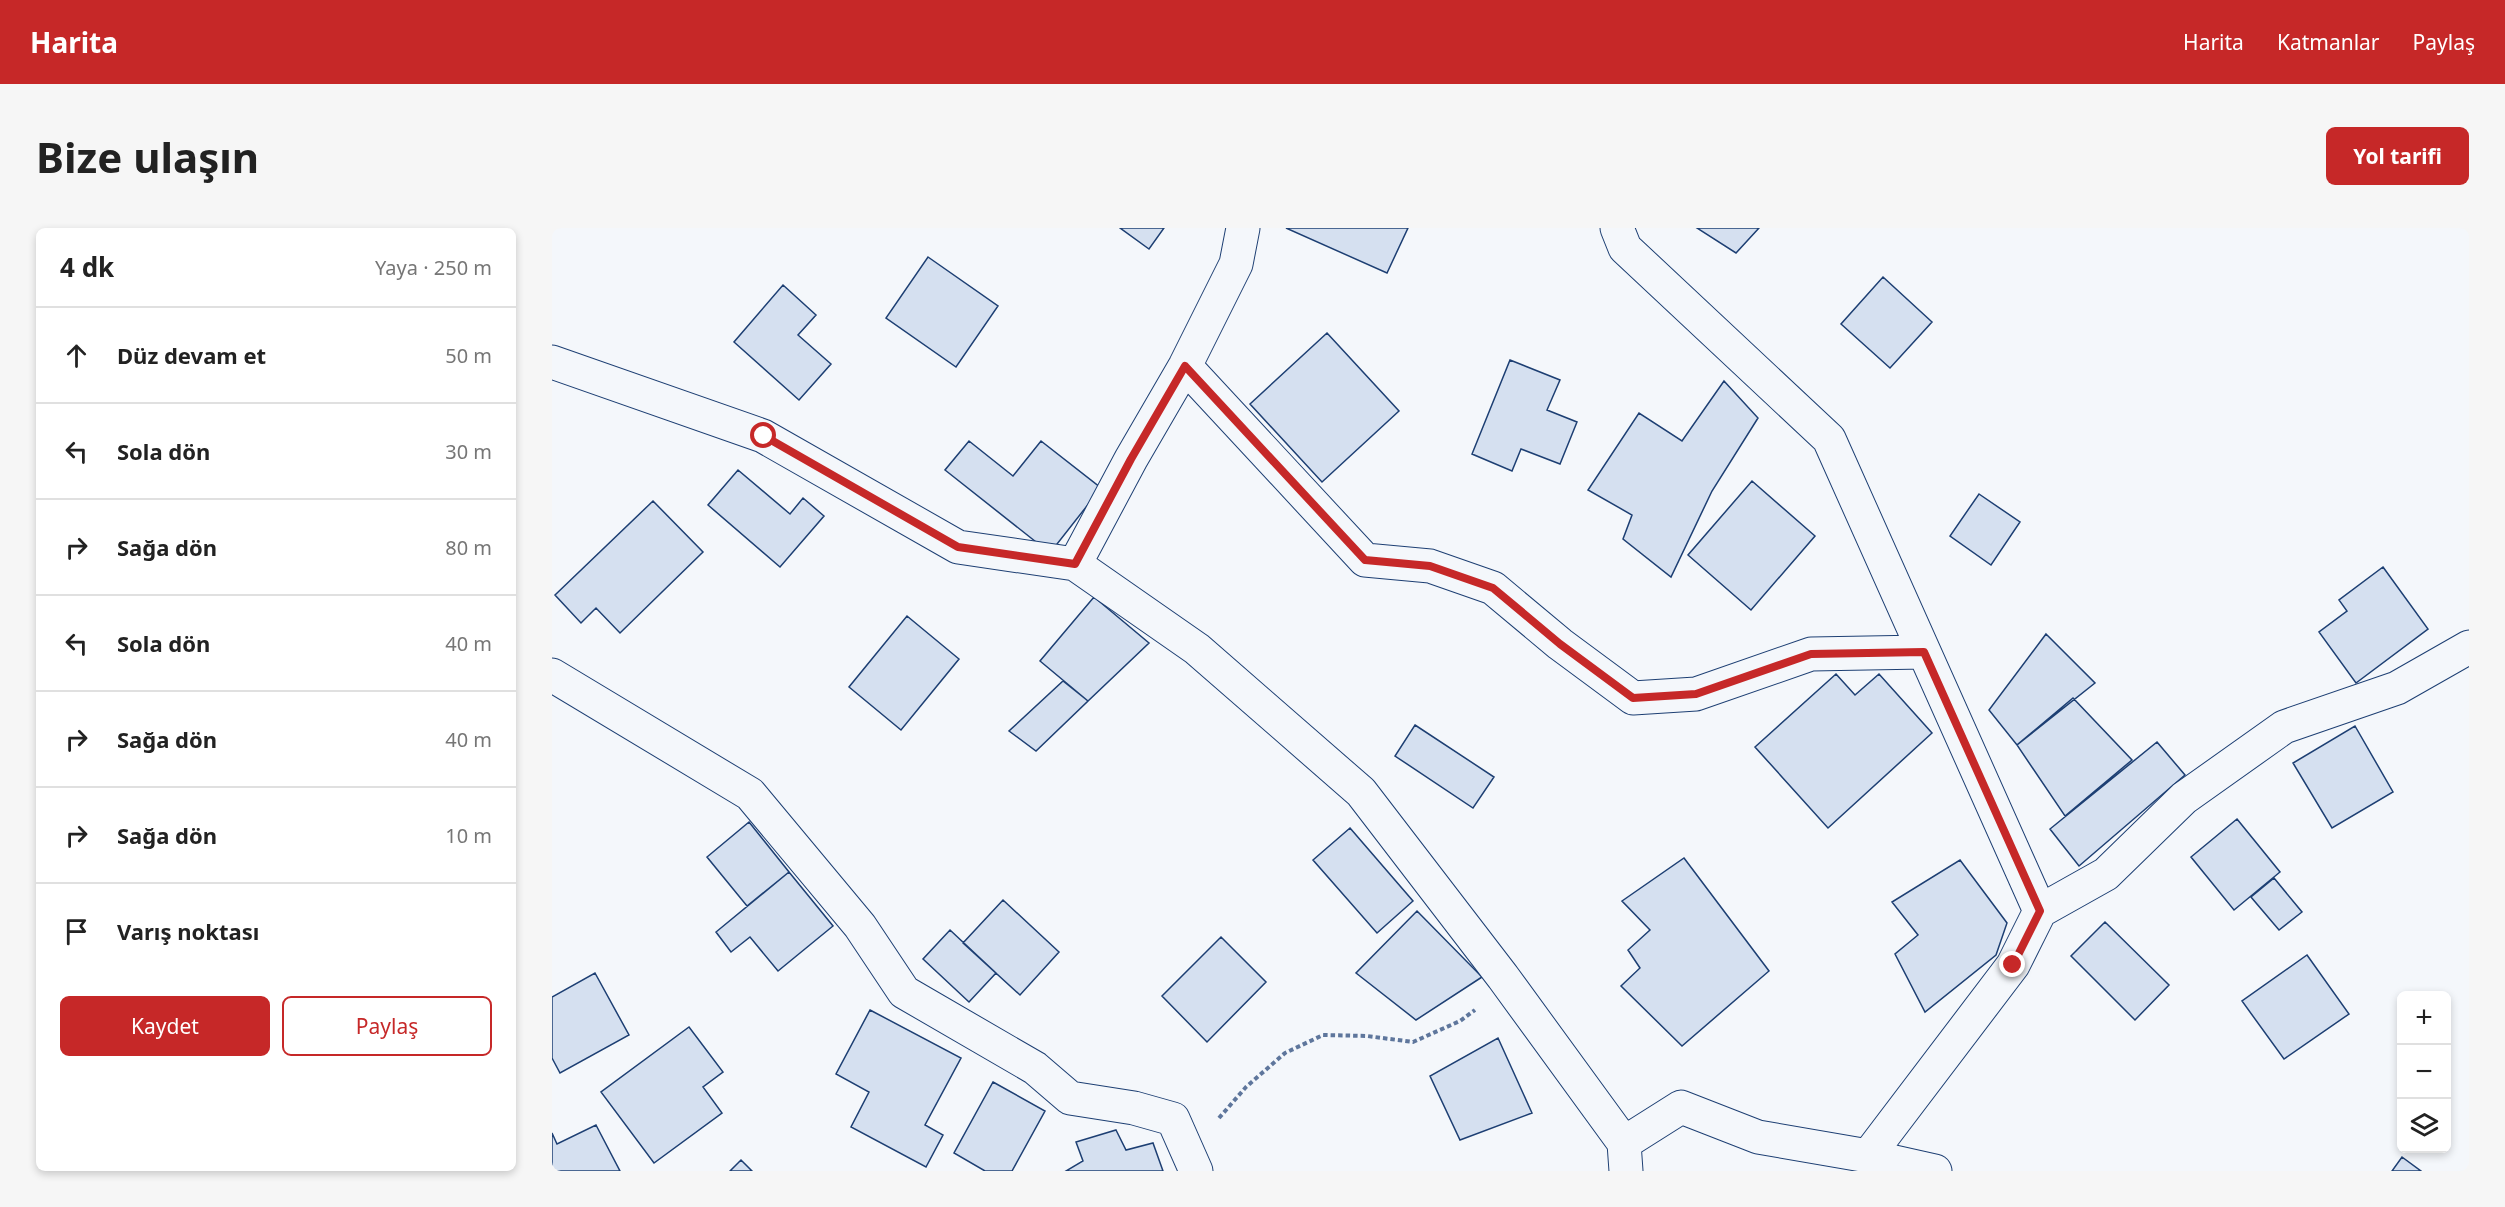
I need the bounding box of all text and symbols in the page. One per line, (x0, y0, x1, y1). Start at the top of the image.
text: Harita (30, 23, 118, 61)
text: Harita (2183, 28, 2244, 56)
text: Katmanlar (2277, 28, 2380, 56)
text: Paylaş (2413, 28, 2475, 56)
button: Yol tarifi (2326, 127, 2469, 185)
text: Bize ulaşın (36, 128, 259, 185)
text: 4 dk (60, 249, 114, 285)
text: Yaya · 250 m (375, 254, 492, 281)
icon: ahead (60, 339, 93, 372)
text: Düz devam et (117, 340, 266, 370)
text: 50 m (445, 342, 492, 369)
route start (750, 422, 776, 448)
icon: left (60, 435, 93, 468)
text: Sola dön (117, 436, 210, 466)
text: 30 m (445, 438, 492, 465)
icon: right (60, 531, 93, 564)
text: Sağa dön (117, 532, 217, 562)
text: 80 m (445, 534, 492, 561)
icon: left (60, 627, 93, 660)
text: Sola dön (117, 628, 210, 658)
text: 40 m (445, 630, 492, 657)
icon: right (60, 723, 93, 756)
text: Sağa dön (117, 724, 217, 754)
text: 40 m (445, 726, 492, 753)
icon: right (60, 819, 93, 852)
text: Sağa dön (117, 820, 217, 850)
text: 10 m (445, 822, 492, 849)
icon: arrive (60, 915, 93, 948)
text: Varış noktası (117, 916, 259, 946)
route end (1999, 951, 2025, 977)
map controls (2397, 991, 2451, 1153)
button: + (2397, 991, 2451, 1045)
button: Kaydet (60, 996, 270, 1056)
button: Paylaş (282, 996, 492, 1056)
button: − (2397, 1045, 2451, 1099)
button: layers (2397, 1099, 2451, 1153)

